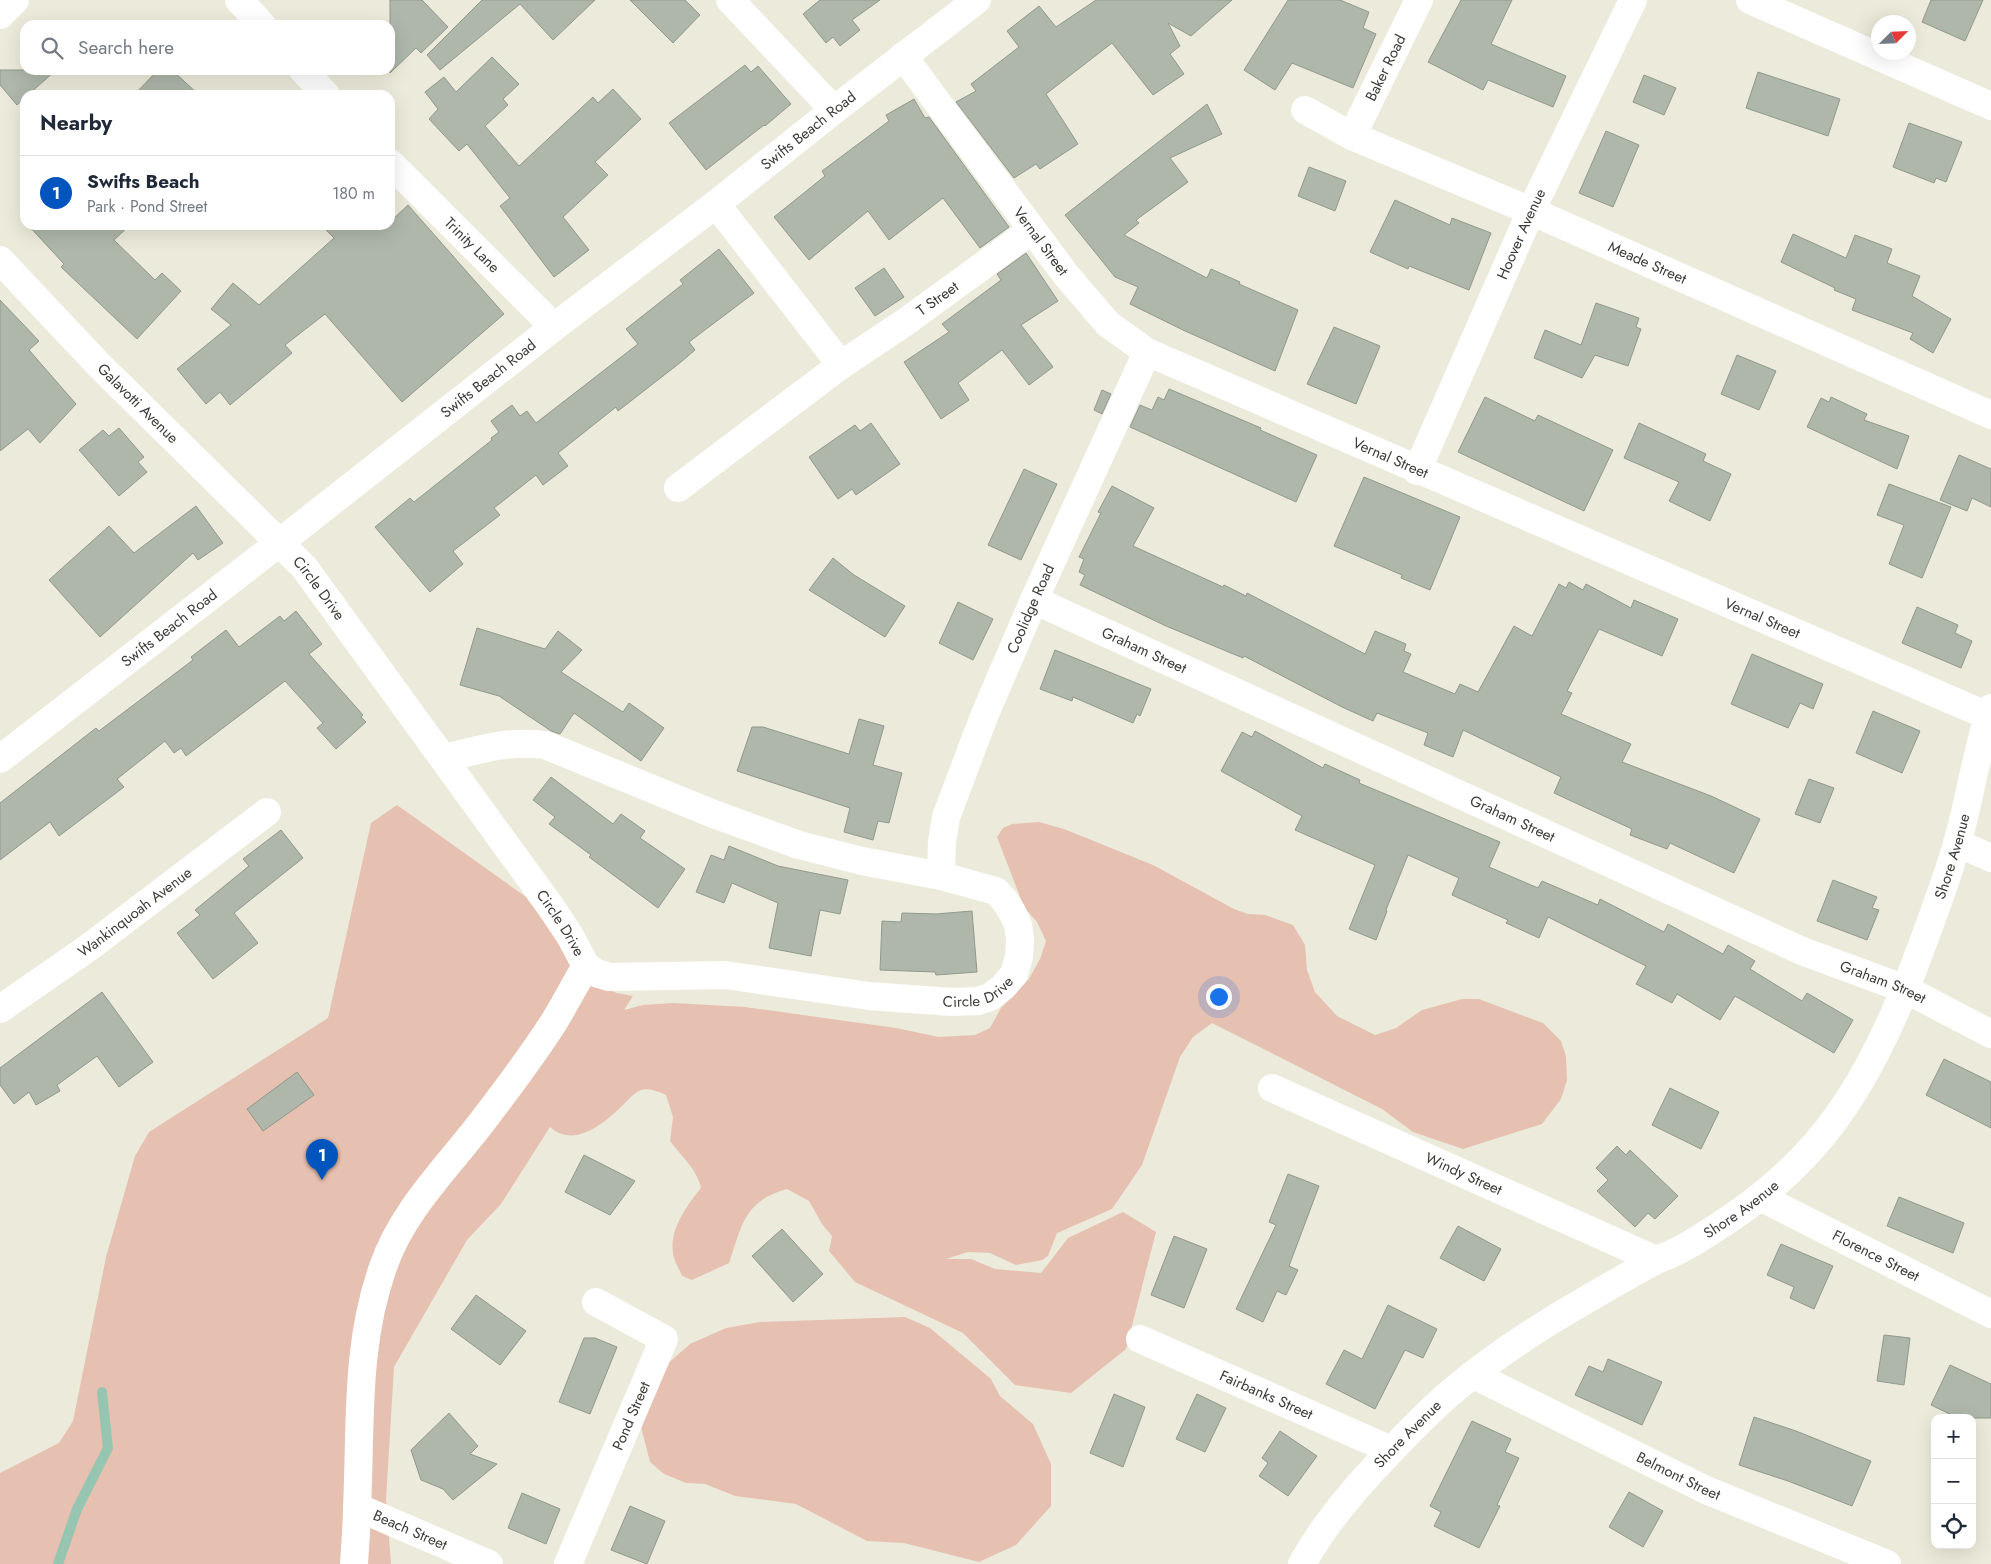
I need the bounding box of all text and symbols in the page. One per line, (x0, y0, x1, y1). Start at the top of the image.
north arrow (1871, 15, 1916, 60)
search box (20, 20, 395, 75)
street label: Baker Road (1360, 31, 1411, 105)
icon: search (38, 34, 66, 62)
text: Search here (78, 34, 174, 61)
street label: Swifts Beach Road (756, 86, 861, 175)
text: Nearby (40, 108, 112, 138)
text: Swifts Beach (87, 168, 199, 195)
text: 1 (52, 182, 60, 205)
text: 180 m (332, 182, 375, 205)
street label: Hoover Avenue (1491, 184, 1551, 283)
text: Park · Pond Street (87, 195, 207, 218)
street label: Vernal Street (1008, 202, 1074, 280)
street label: Trinity Lane (439, 212, 505, 278)
street label: Meade Street (1605, 236, 1690, 290)
street label: T Street (912, 276, 963, 321)
street label: Swifts Beach Road (436, 334, 541, 423)
street label: Galavotti Avenue (92, 358, 184, 449)
street label: Vernal Street (1349, 432, 1432, 484)
street label: Circle Drive (288, 551, 350, 625)
street label: Coolidge Road (1001, 561, 1060, 657)
street label: Swifts Beach Road (117, 584, 222, 672)
street label: Vernal Street (1721, 592, 1804, 644)
street label: Graham Street (1098, 621, 1190, 679)
street label: Graham Street (1466, 790, 1559, 848)
street label: Shore Avenue (1929, 811, 1975, 902)
street label: Wankinquoah Avenue (73, 862, 197, 963)
street label: Circle Drive (531, 885, 590, 961)
street label: Graham Street (1837, 955, 1930, 1009)
street label: Circle Drive (942, 971, 1019, 1013)
your location (1206, 984, 1232, 1010)
pin: 1 (306, 1139, 338, 1180)
street label: Windy Street (1422, 1147, 1506, 1201)
street label: Shore Avenue (1699, 1175, 1784, 1244)
street label: Florence Street (1829, 1224, 1924, 1287)
street label: Fairbanks Street (1216, 1365, 1317, 1425)
street label: Pond Street (607, 1378, 656, 1454)
street label: Shore Avenue (1369, 1395, 1447, 1473)
map controls (1931, 1414, 1976, 1549)
button: + (1931, 1414, 1976, 1459)
street label: Belmont Street (1632, 1446, 1724, 1506)
button: − (1931, 1459, 1976, 1504)
street label: Beach Street (370, 1504, 451, 1556)
button: locate (1931, 1504, 1976, 1549)

